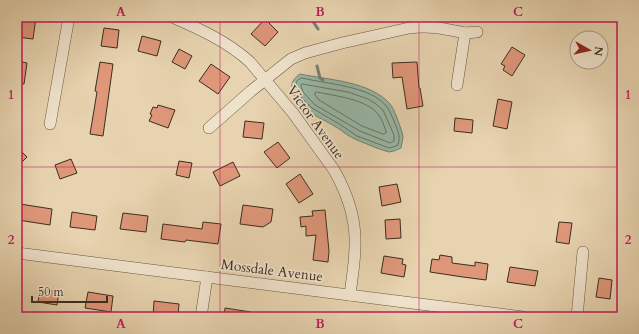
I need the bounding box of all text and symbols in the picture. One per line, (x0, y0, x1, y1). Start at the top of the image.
text: A (116, 3, 126, 21)
text: B (315, 3, 325, 21)
text: C (513, 3, 523, 21)
north arrow (569, 30, 609, 70)
text: N (590, 46, 606, 58)
street label: Victor Avenue (282, 82, 349, 163)
text: 1 (8, 86, 14, 104)
text: 1 (625, 86, 631, 104)
text: 2 (8, 231, 15, 249)
text: 2 (625, 231, 632, 249)
street label: Mossdale Avenue (220, 255, 324, 286)
scale bar (32, 278, 107, 304)
text: 50 m (38, 284, 65, 300)
text: A (116, 315, 126, 333)
text: B (315, 315, 325, 333)
text: C (513, 315, 523, 333)

